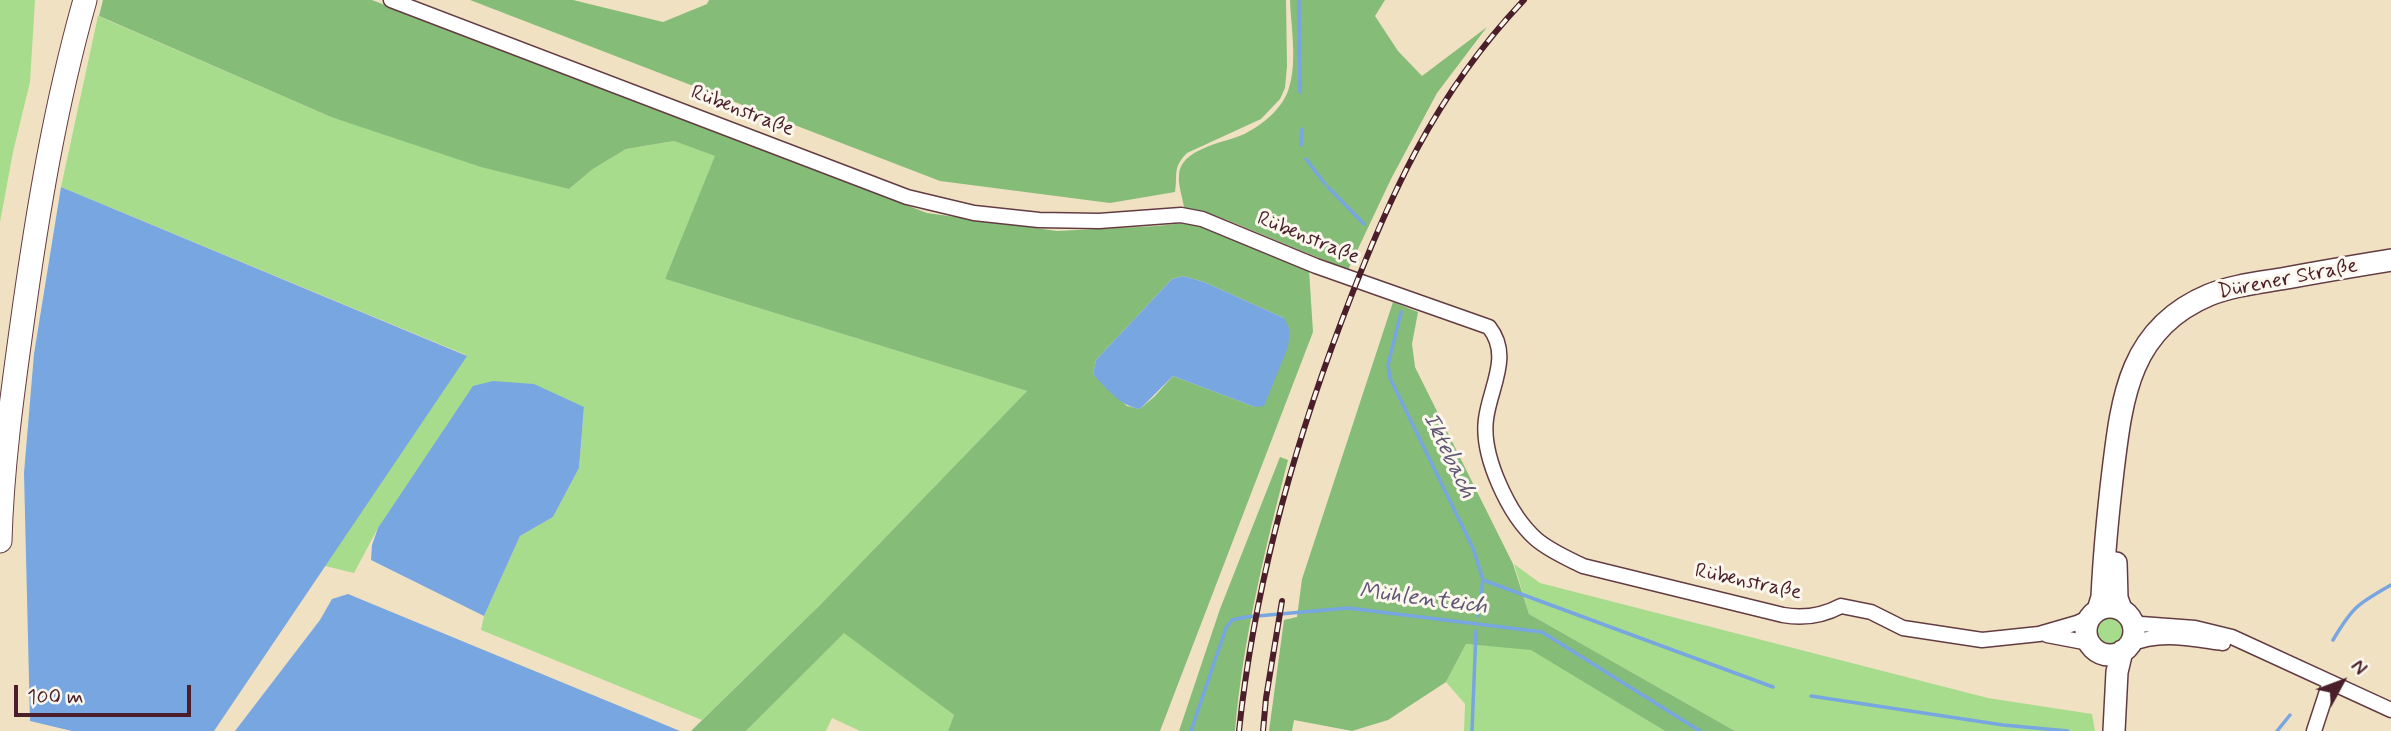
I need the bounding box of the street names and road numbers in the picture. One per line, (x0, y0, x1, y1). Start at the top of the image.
street label: Rübenstraße (687, 81, 797, 143)
street label: Rübenstraße (1253, 207, 1363, 271)
street label: Dürener Straße (2216, 254, 2360, 306)
street label: Rübenstraße (1692, 559, 1804, 607)

